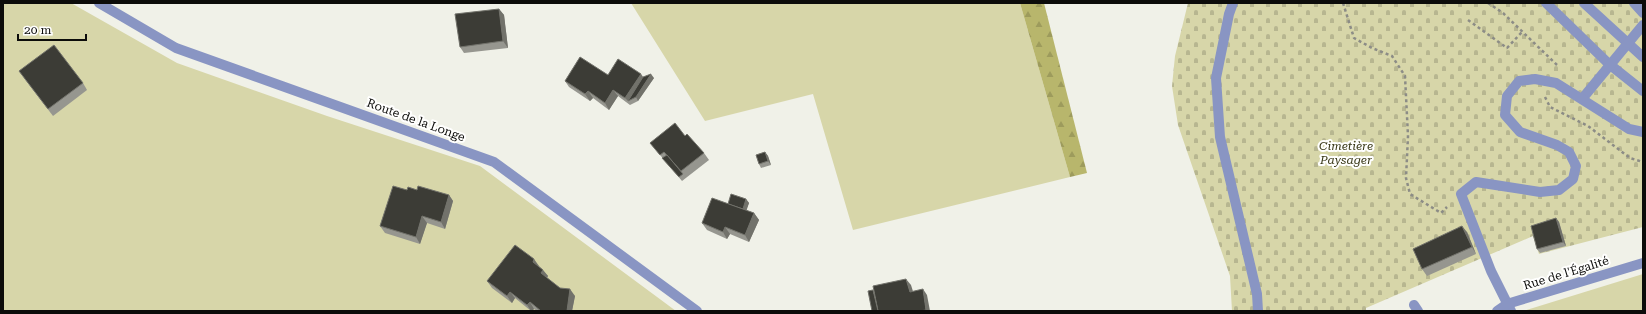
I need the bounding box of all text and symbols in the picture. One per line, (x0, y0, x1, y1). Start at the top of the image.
scale bar (18, 16, 86, 42)
text: 20 m (24, 23, 51, 37)
street label: Route de la Longe (365, 96, 467, 144)
park label: Cimetière Paysager (1319, 139, 1373, 167)
street label: Rue de l'Égalité (1522, 253, 1611, 293)

